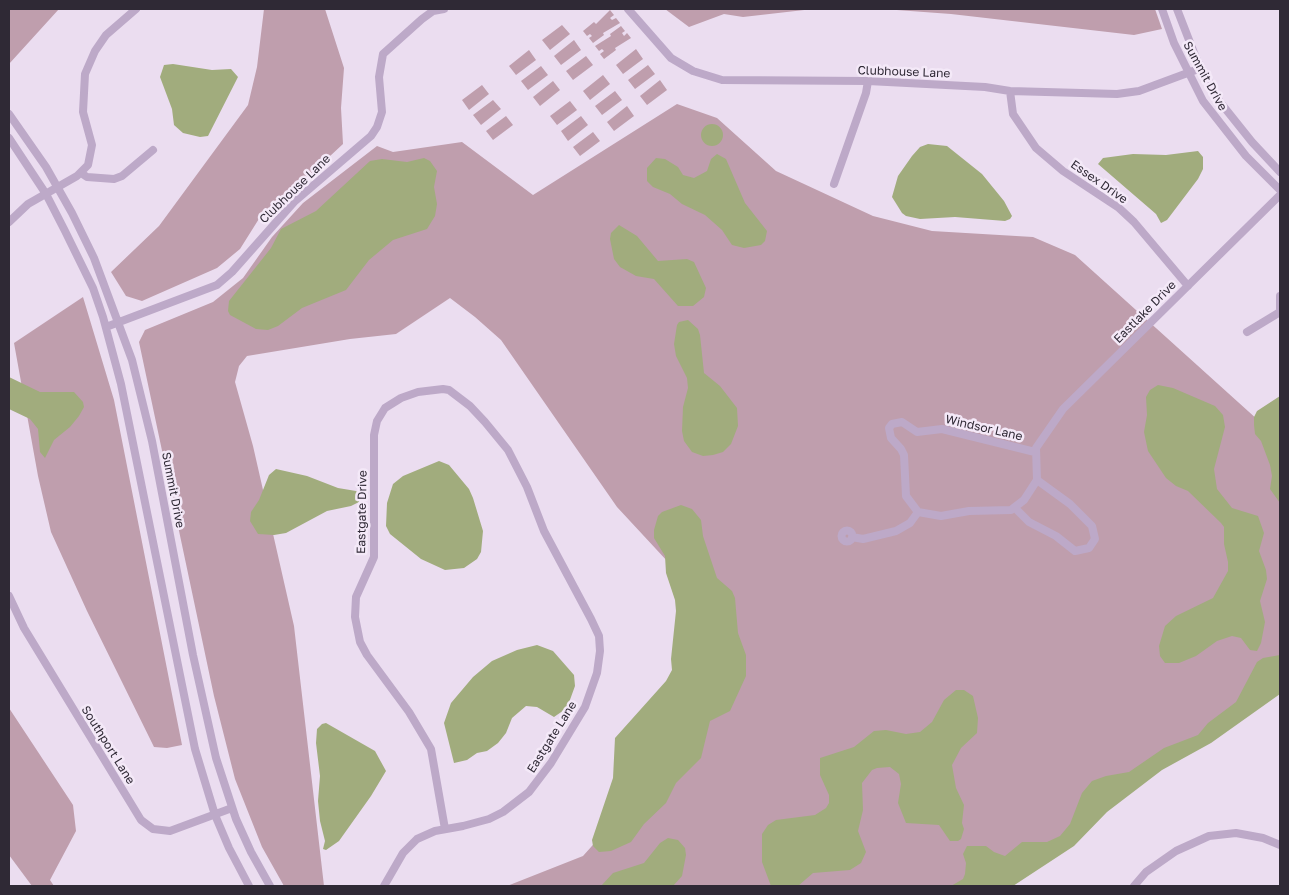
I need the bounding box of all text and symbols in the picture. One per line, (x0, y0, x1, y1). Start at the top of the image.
street label: Summit Drive (1180, 39, 1230, 113)
street label: Clubhouse Lane (857, 63, 951, 81)
street label: Clubhouse Lane (257, 152, 333, 226)
street label: Essex Drive (1068, 157, 1130, 207)
street label: Eastlake Drive (1111, 278, 1179, 346)
street label: Windsor Lane (944, 412, 1024, 444)
street label: Summit Drive (159, 451, 187, 529)
street label: Eastgate Drive (354, 470, 370, 554)
street label: Eastgate Lane (524, 698, 580, 776)
street label: Southport Lane (78, 703, 138, 787)

